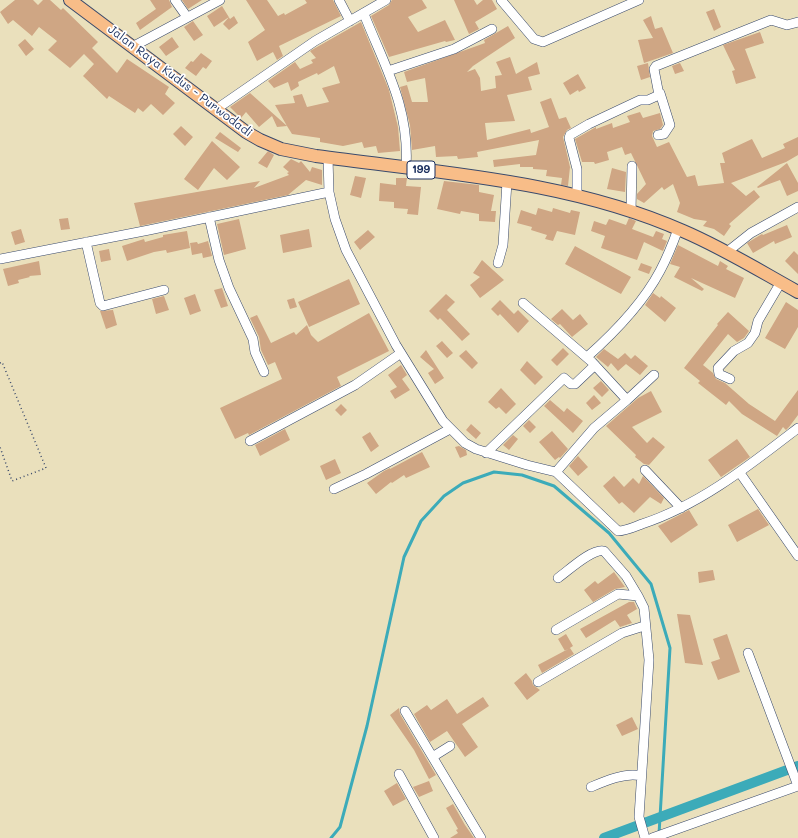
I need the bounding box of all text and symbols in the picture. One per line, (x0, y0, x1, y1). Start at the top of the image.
street label: Jalan Raya Kudus - Purwodadi (105, 22, 255, 140)
road number: 199 (407, 161, 435, 179)

